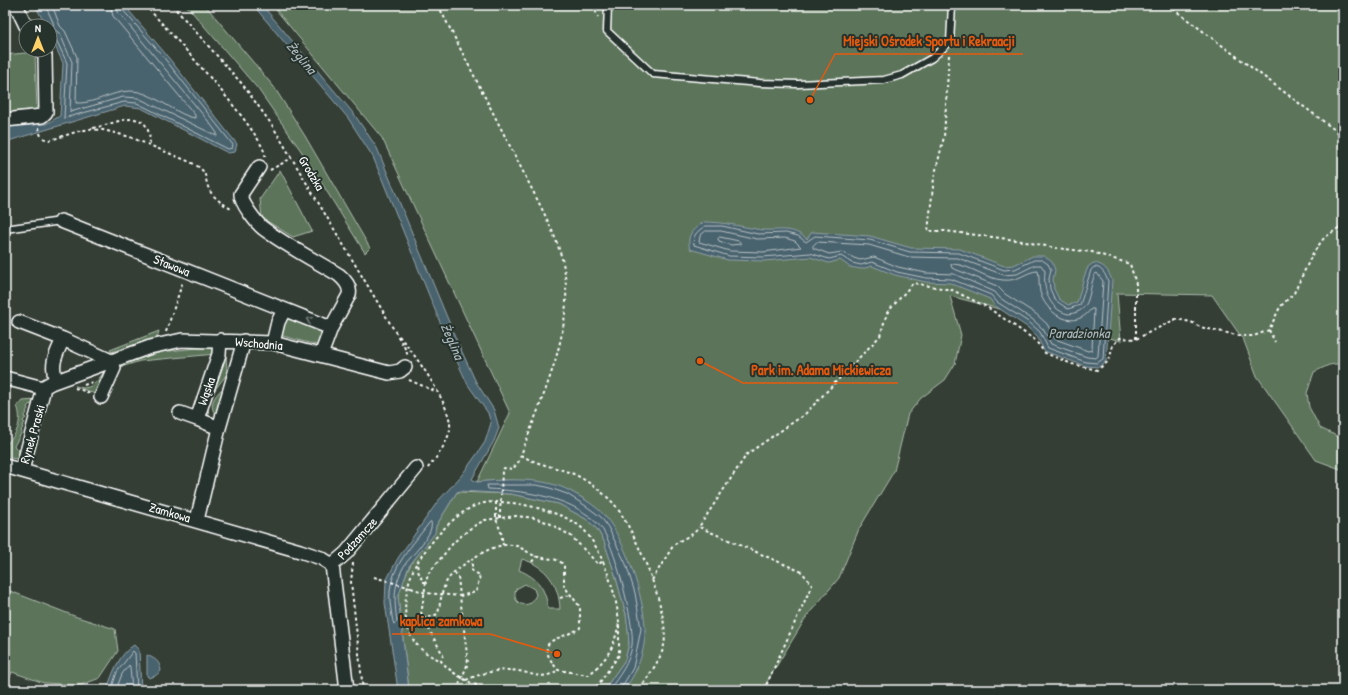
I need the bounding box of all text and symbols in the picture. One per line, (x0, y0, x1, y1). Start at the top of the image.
north arrow (18, 18, 58, 58)
text: N (35, 21, 41, 35)
callout: Miejski Ośrodek Sportu i Rekraacji (835, 28, 1023, 54)
text: Miejski Ośrodek Sportu i Rekraacji (843, 31, 1015, 52)
water label: Żeglina (282, 37, 322, 79)
street label: Grodzka (295, 152, 329, 194)
street label: Stawowa (151, 250, 193, 280)
one-way arrow (305, 316, 312, 324)
water label: Żeglina (436, 320, 470, 364)
water label: Paradzionka (1049, 323, 1111, 342)
street label: Wschodnia (234, 332, 284, 354)
callout: Park im. Adama Mickiewicza (743, 357, 898, 383)
text: Park im. Adama Mickiewicza (751, 360, 891, 379)
street label: Wąska (193, 375, 219, 407)
street label: Rynek Praski (15, 402, 49, 466)
street label: Zamkowa (147, 498, 193, 526)
street label: Podzamcze (333, 513, 381, 563)
callout: kaplica zamkowa (392, 608, 490, 634)
text: kaplica zamkowa (400, 611, 483, 632)

